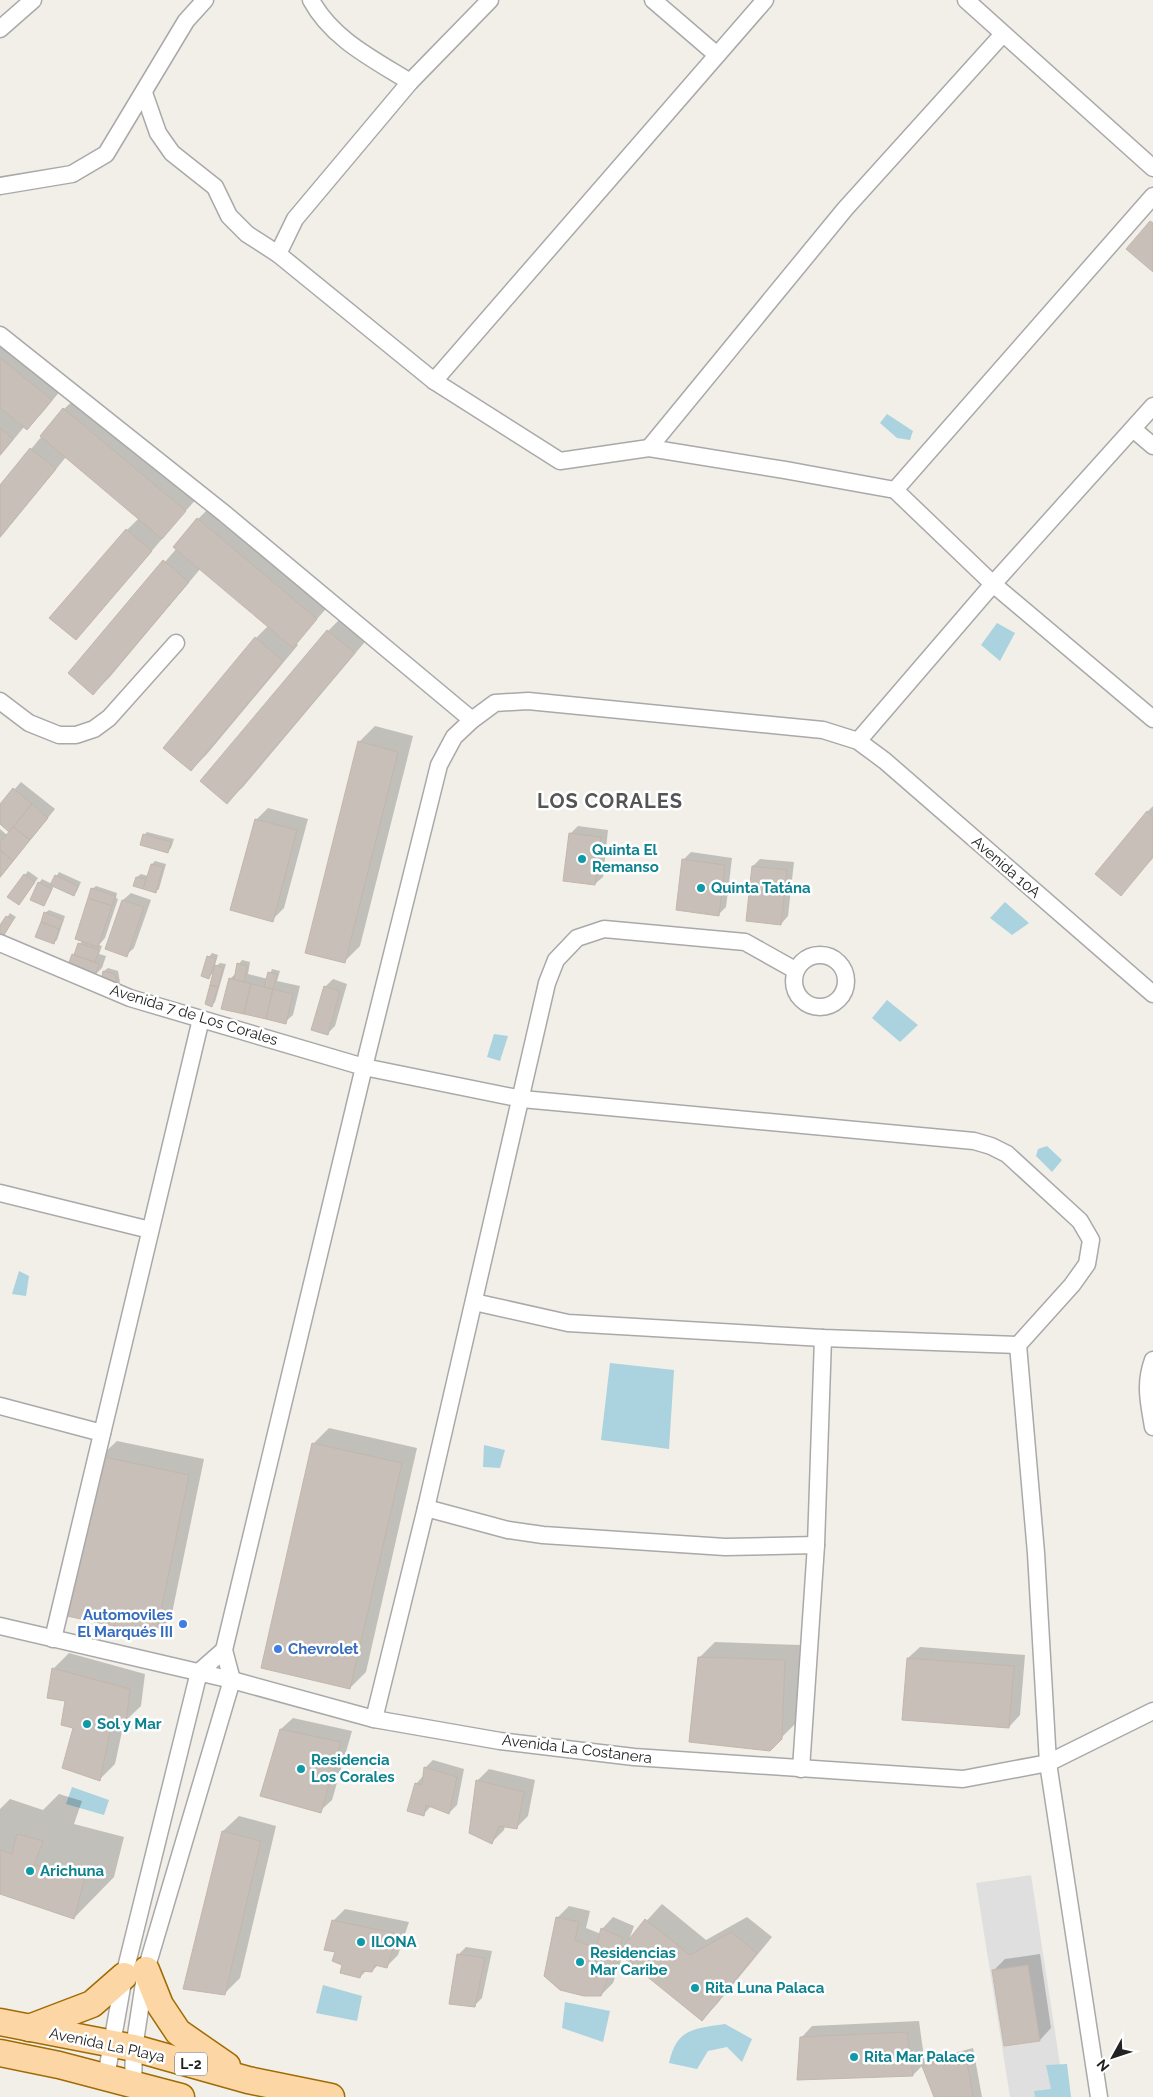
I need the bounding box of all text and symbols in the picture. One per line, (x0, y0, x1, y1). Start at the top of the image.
district label: LOS CORALES (537, 789, 683, 813)
street label: Avenida 10A (968, 832, 1044, 902)
place label: Quinta El Remanso (592, 841, 659, 876)
marker: Quinta El Remanso (576, 853, 588, 865)
place label: Quinta Tatána (711, 879, 811, 897)
marker: Quinta Tatána (695, 882, 707, 894)
street label: Avenida 7 de Los Corales (108, 981, 280, 1049)
place label: Automoviles El Marqués III (77, 1606, 173, 1641)
marker: Automoviles El Marqués III (177, 1618, 189, 1630)
place label: Chevrolet (288, 1640, 359, 1658)
marker: Chevrolet (272, 1643, 284, 1655)
place label: Sol y Mar (97, 1715, 162, 1733)
marker: Sol y Mar (81, 1718, 93, 1730)
street label: Avenida La Costanera (501, 1731, 653, 1767)
place label: Residencia Los Corales (311, 1751, 395, 1786)
marker: Residencia Los Corales (295, 1763, 307, 1775)
place label: Arichuna (40, 1862, 105, 1880)
marker: Arichuna (24, 1865, 36, 1877)
place label: ILONA (371, 1933, 418, 1951)
marker: ILONA (355, 1936, 367, 1948)
place label: Residencias Mar Caribe (590, 1944, 676, 1979)
marker: Residencias Mar Caribe (574, 1956, 586, 1968)
place label: Rita Luna Palaca (705, 1979, 825, 1997)
marker: Rita Luna Palaca (689, 1982, 701, 1994)
street label: Avenida La Playa (48, 2024, 166, 2066)
north arrow (1088, 2032, 1138, 2082)
place label: Rita Mar Palace (864, 2048, 975, 2066)
marker: Rita Mar Palace (848, 2051, 860, 2063)
road number: L-2 (175, 2052, 207, 2076)
text: N (1093, 2056, 1113, 2075)

